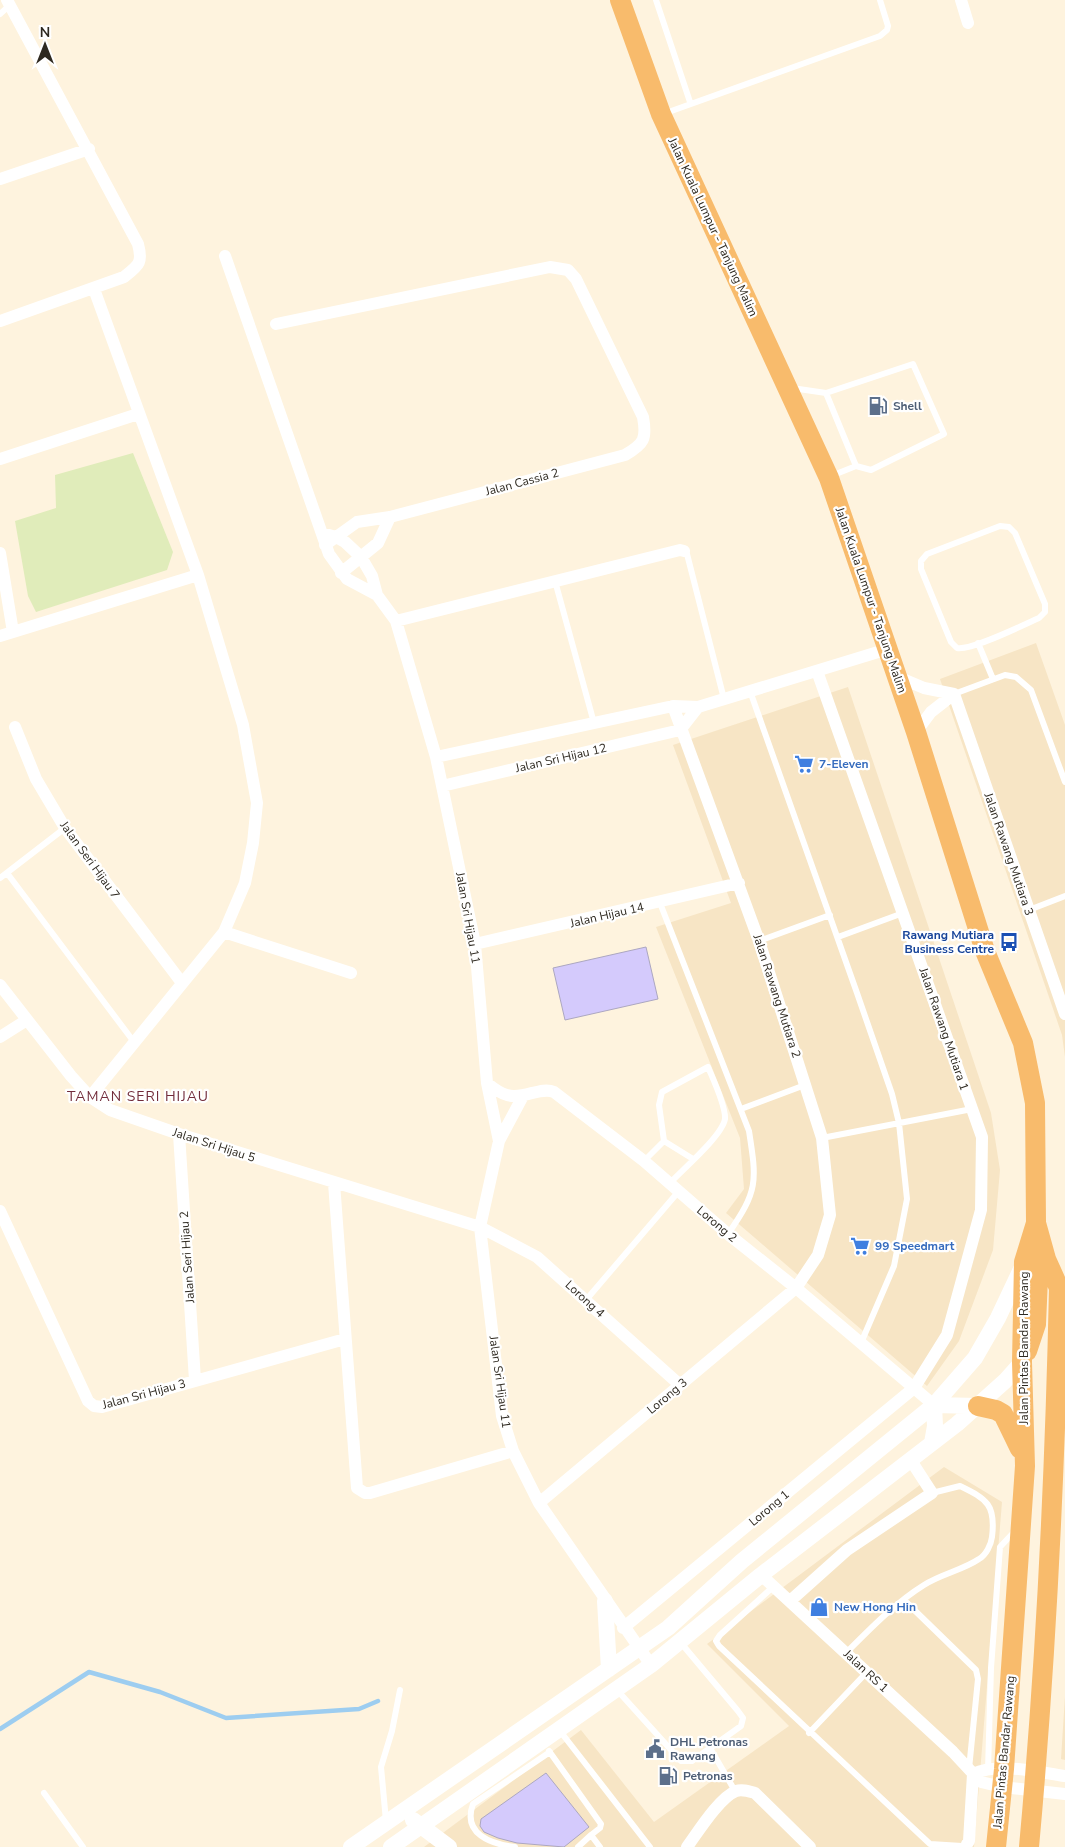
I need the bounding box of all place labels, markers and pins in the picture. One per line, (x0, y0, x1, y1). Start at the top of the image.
fuel station icon: Shell (867, 395, 889, 417)
place label: Shell (893, 398, 922, 414)
supermarket icon: 7-Eleven (793, 753, 815, 775)
place label: 7-Eleven (819, 756, 868, 772)
place label: Rawang Mutiara Business Centre (902, 927, 994, 957)
bus stop icon: Rawang Mutiara Business Centre (998, 931, 1020, 953)
supermarket icon: 99 Speedmart (849, 1235, 871, 1257)
place label: 99 Speedmart (875, 1238, 955, 1254)
shop icon: New Hong Hin (808, 1596, 830, 1618)
place label: New Hong Hin (834, 1599, 916, 1615)
place label: DHL Petronas Rawang (670, 1734, 748, 1764)
public building icon: DHL Petronas Rawang (644, 1738, 666, 1760)
fuel station icon: Petronas (657, 1765, 679, 1787)
place label: Petronas (683, 1768, 733, 1784)

